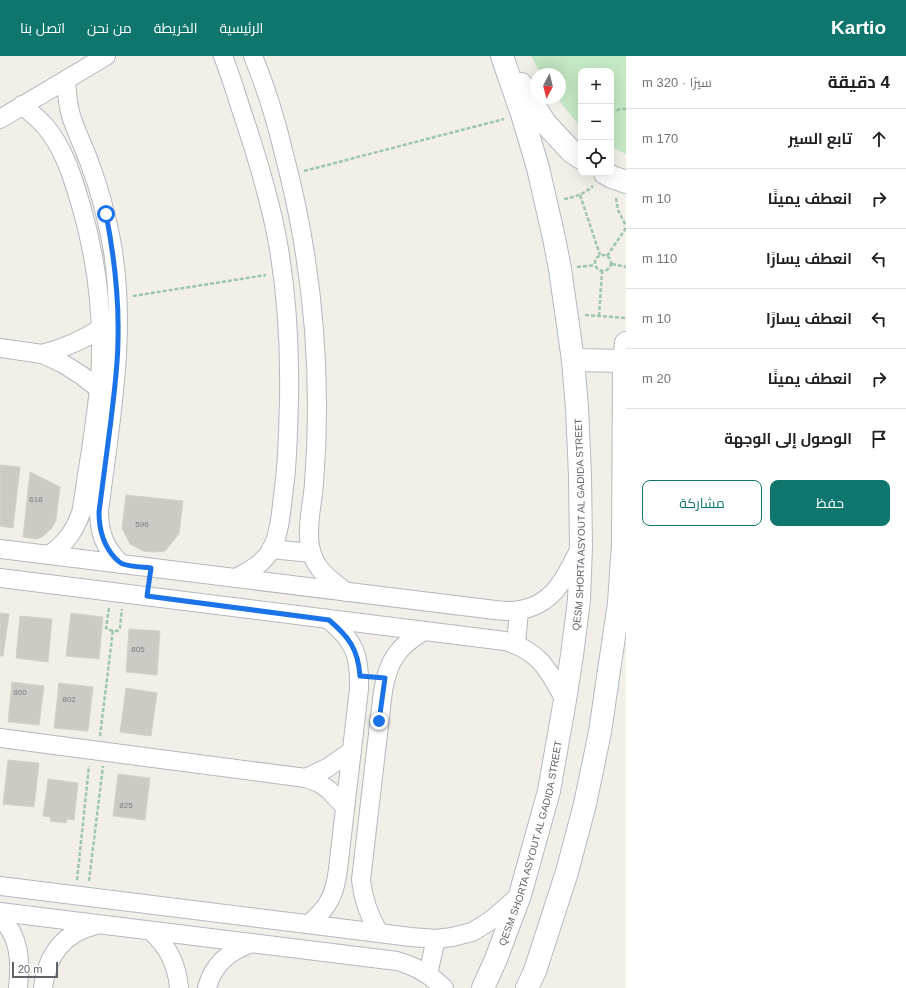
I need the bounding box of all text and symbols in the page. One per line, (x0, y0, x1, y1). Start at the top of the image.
text: Kartio (831, 17, 886, 38)
text: اتصل بنا (20, 20, 65, 36)
text: من نحن (87, 20, 132, 36)
text: الخريطة (154, 20, 197, 36)
text: الرئيسية (219, 20, 263, 36)
north arrow (530, 68, 566, 104)
map controls (578, 68, 614, 176)
button: + (578, 68, 614, 104)
text: 4 دقيقة (828, 73, 890, 92)
text: سيرًا · 320 m (642, 75, 712, 90)
button: − (578, 104, 614, 140)
icon: ahead (868, 128, 890, 150)
text: تابع السير (788, 130, 852, 147)
text: 170 m (642, 131, 678, 146)
button: locate (578, 140, 614, 176)
icon: right (868, 188, 890, 210)
text: انعطف يمينًا (768, 190, 852, 207)
text: 10 m (642, 191, 671, 206)
route start (97, 205, 115, 223)
icon: left (868, 248, 890, 270)
text: انعطف يسارًا (766, 250, 852, 267)
text: 110 m (642, 251, 677, 266)
icon: left (868, 308, 890, 330)
text: انعطف يسارًا (766, 310, 852, 327)
text: 10 m (642, 311, 671, 326)
icon: right (868, 368, 890, 390)
text: انعطف يمينًا (768, 370, 852, 387)
text: 20 m (642, 371, 671, 386)
street label: QESM SHORTA ASYOUT AL GADIDA STREET (570, 418, 587, 631)
icon: arrive (868, 428, 890, 450)
text: الوصول إلى الوجهة (724, 430, 852, 447)
button: مشاركة (642, 480, 762, 526)
button: حفظ (770, 480, 890, 526)
house number: 616 (29, 495, 43, 504)
house number: 596 (135, 520, 149, 529)
house number: 805 (131, 645, 145, 654)
house number: 800 (13, 688, 27, 697)
house number: 802 (62, 695, 76, 704)
route end (370, 712, 388, 730)
street label: QESM SHORTA ASYOUT AL GADIDA STREET (496, 740, 563, 947)
house number: 825 (119, 801, 133, 810)
scale bar (12, 960, 58, 979)
text: 20 m (18, 963, 42, 975)

